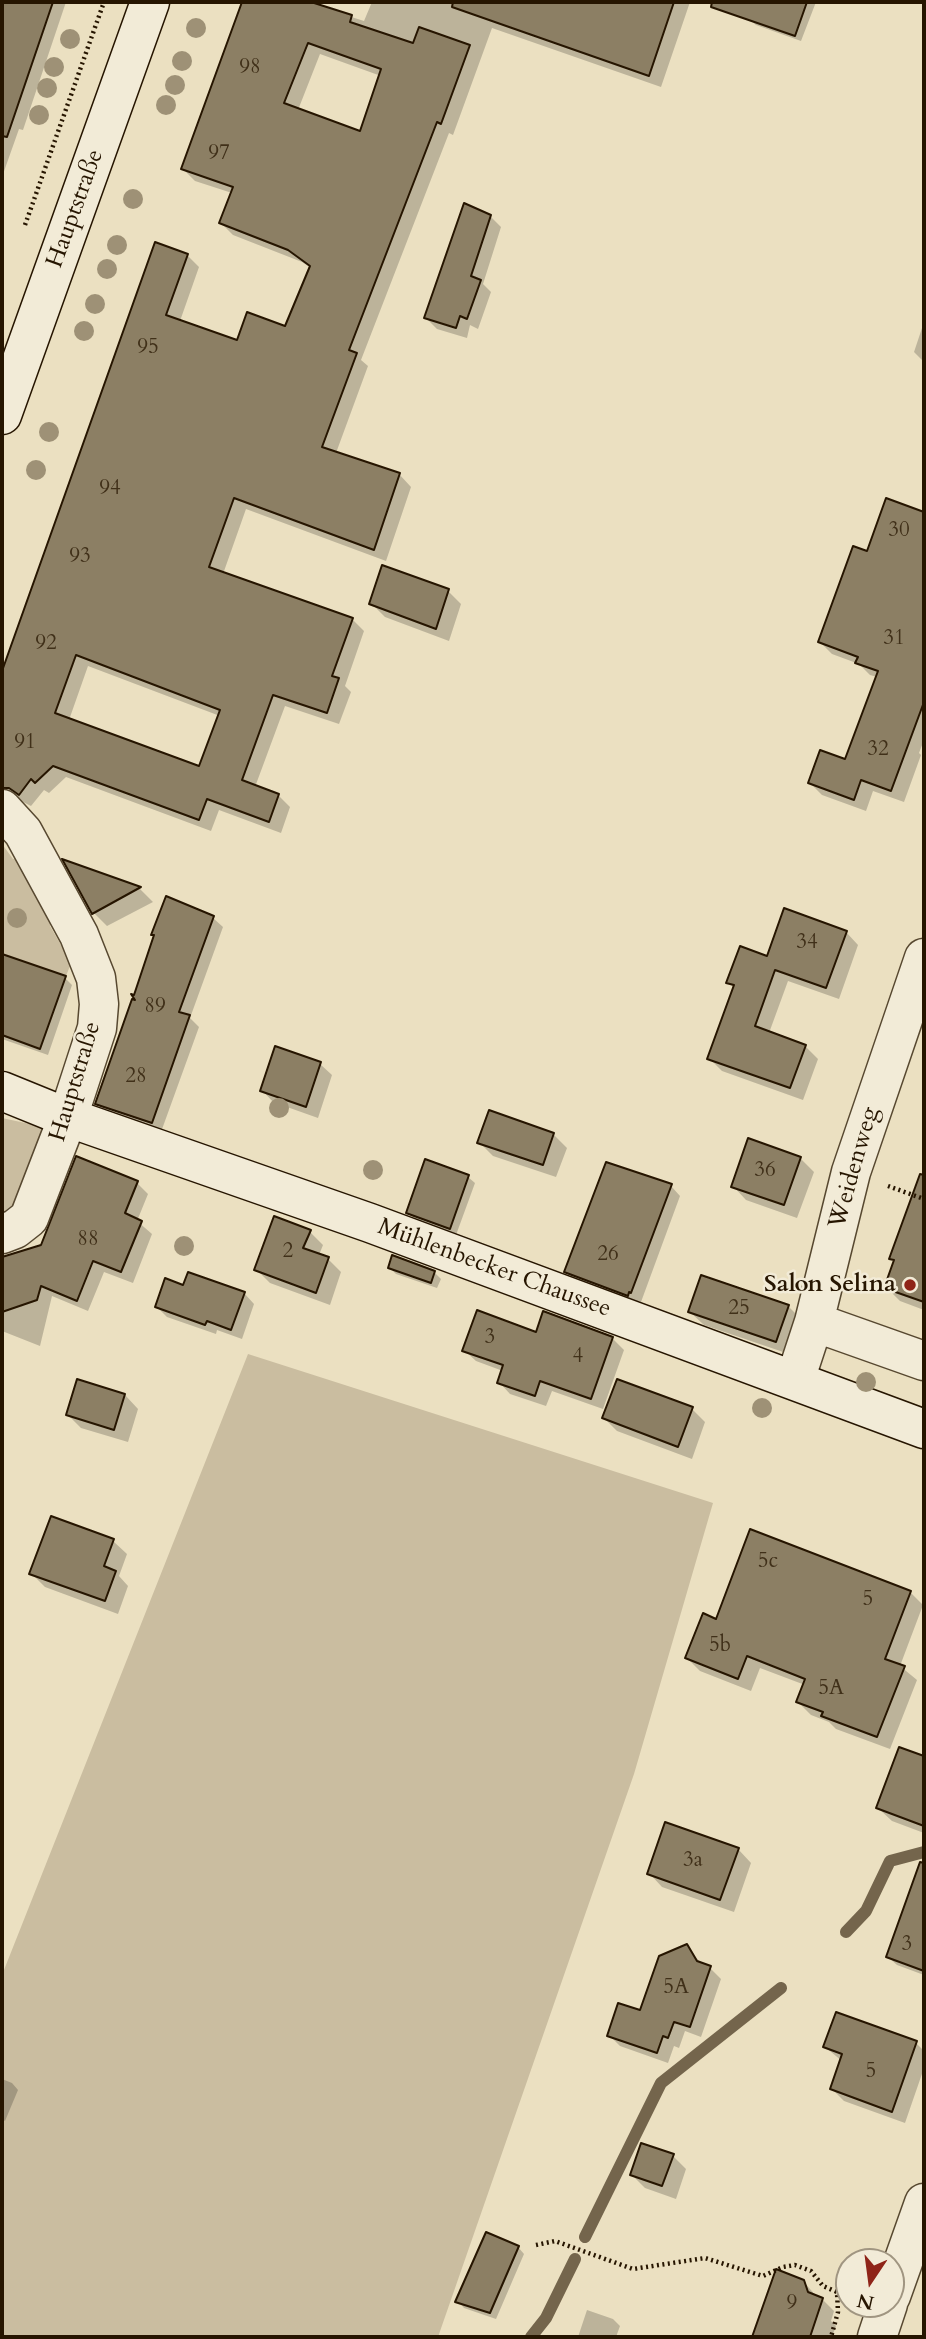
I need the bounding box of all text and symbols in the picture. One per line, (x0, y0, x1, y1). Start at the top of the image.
house number: 98 (239, 55, 261, 81)
house number: 97 (208, 141, 230, 167)
street label: Hauptstraße (41, 146, 111, 272)
house number: 95 (137, 335, 159, 361)
house number: 94 (99, 476, 121, 502)
house number: 30 (888, 518, 910, 544)
house number: 93 (69, 544, 91, 570)
house number: 31 (883, 626, 905, 652)
house number: 92 (35, 631, 57, 657)
house number: 91 (14, 730, 36, 756)
house number: 32 (867, 737, 889, 763)
house number: 34 (796, 930, 818, 956)
house number: 89 (144, 994, 166, 1020)
street label: Hauptstraße (44, 1019, 108, 1145)
house number: 28 (125, 1064, 147, 1090)
street label: Weidenweg (824, 1104, 886, 1232)
house number: 36 (754, 1158, 776, 1184)
street label: Mühlenbecker Chaussee (373, 1213, 615, 1325)
house number: 88 (77, 1227, 99, 1253)
house number: 2 (283, 1239, 293, 1265)
house number: 26 (597, 1242, 619, 1268)
place label: Salon Selina (764, 1271, 896, 1299)
marker: Salon Selina (902, 1277, 918, 1293)
house number: 25 (728, 1296, 750, 1322)
house number: 3 (485, 1325, 495, 1351)
house number: 4 (573, 1344, 583, 1370)
house number: 5c (758, 1549, 778, 1575)
house number: 5 (863, 1587, 873, 1613)
house number: 5b (709, 1633, 731, 1659)
house number: 5A (818, 1676, 844, 1702)
house number: 3a (683, 1848, 703, 1874)
house number: 3 (902, 1932, 912, 1958)
house number: 5A (663, 1975, 689, 2001)
house number: 5 (866, 2059, 876, 2085)
north arrow (835, 2248, 905, 2318)
text: N (855, 2287, 877, 2316)
house number: 9 (787, 2291, 797, 2317)

